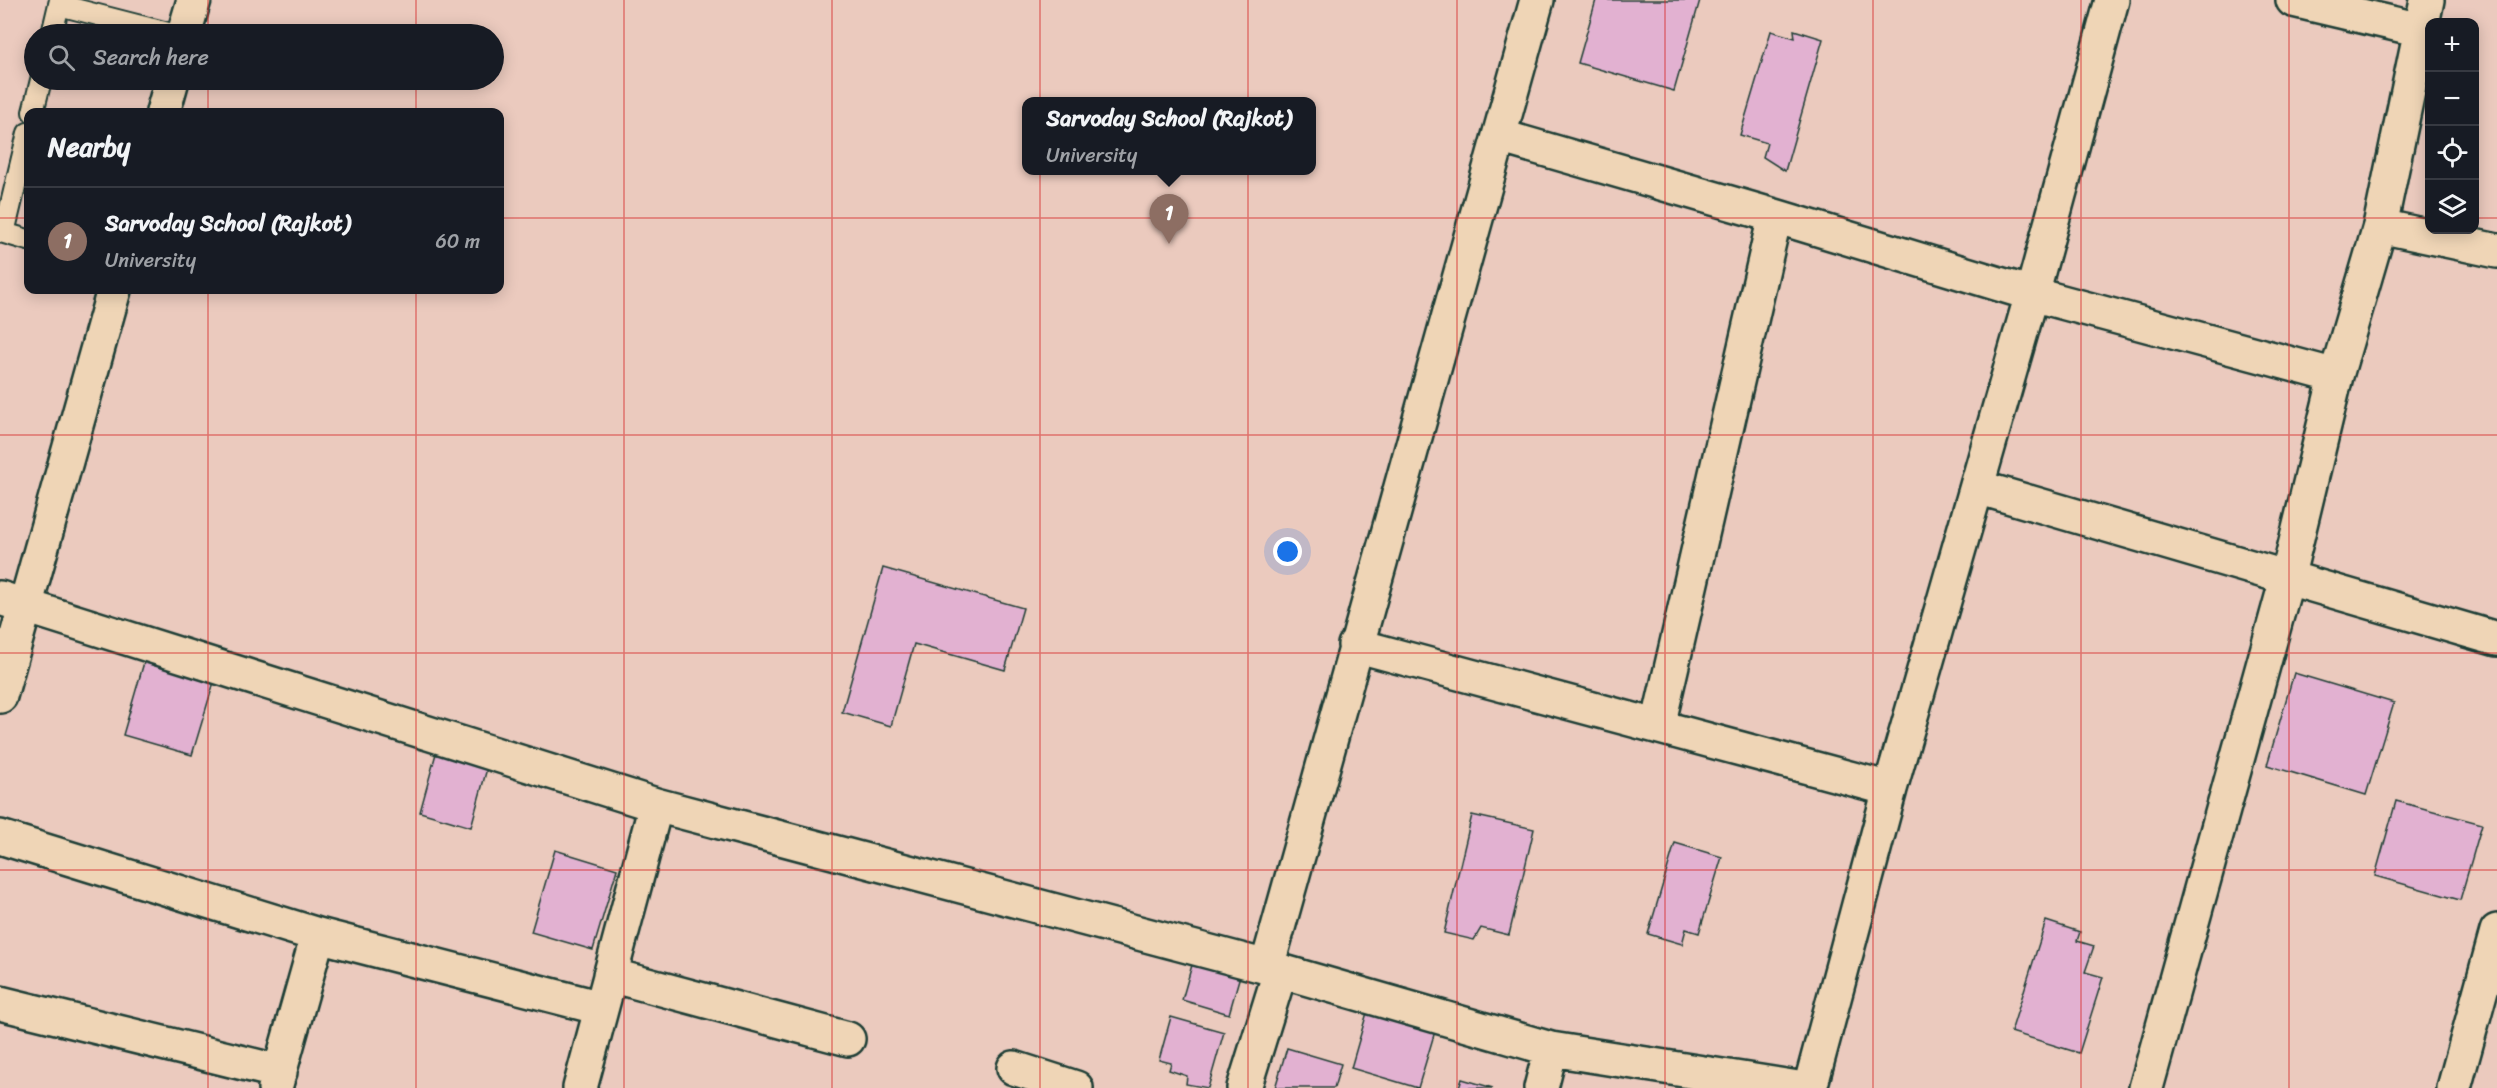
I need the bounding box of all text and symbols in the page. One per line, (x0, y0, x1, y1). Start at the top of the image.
map controls (2425, 18, 2479, 234)
button: + (2425, 18, 2479, 72)
search box (24, 24, 504, 90)
text: Search here (93, 38, 209, 77)
icon: search (45, 41, 78, 74)
button: − (2425, 72, 2479, 126)
popup (1022, 97, 1316, 175)
text: Sarvoday School (Rajkot) (1046, 99, 1292, 138)
text: Nearby (48, 124, 130, 170)
button: locate (2425, 126, 2479, 180)
text: University (1046, 138, 1137, 173)
button: layers (2425, 180, 2479, 234)
pin: 1 (1150, 194, 1188, 244)
text: Sarvoday School (Rajkot) (105, 204, 350, 243)
text: 1 (63, 224, 72, 259)
text: 60 m (435, 224, 480, 259)
text: University (105, 243, 196, 278)
your location (1273, 537, 1302, 566)

